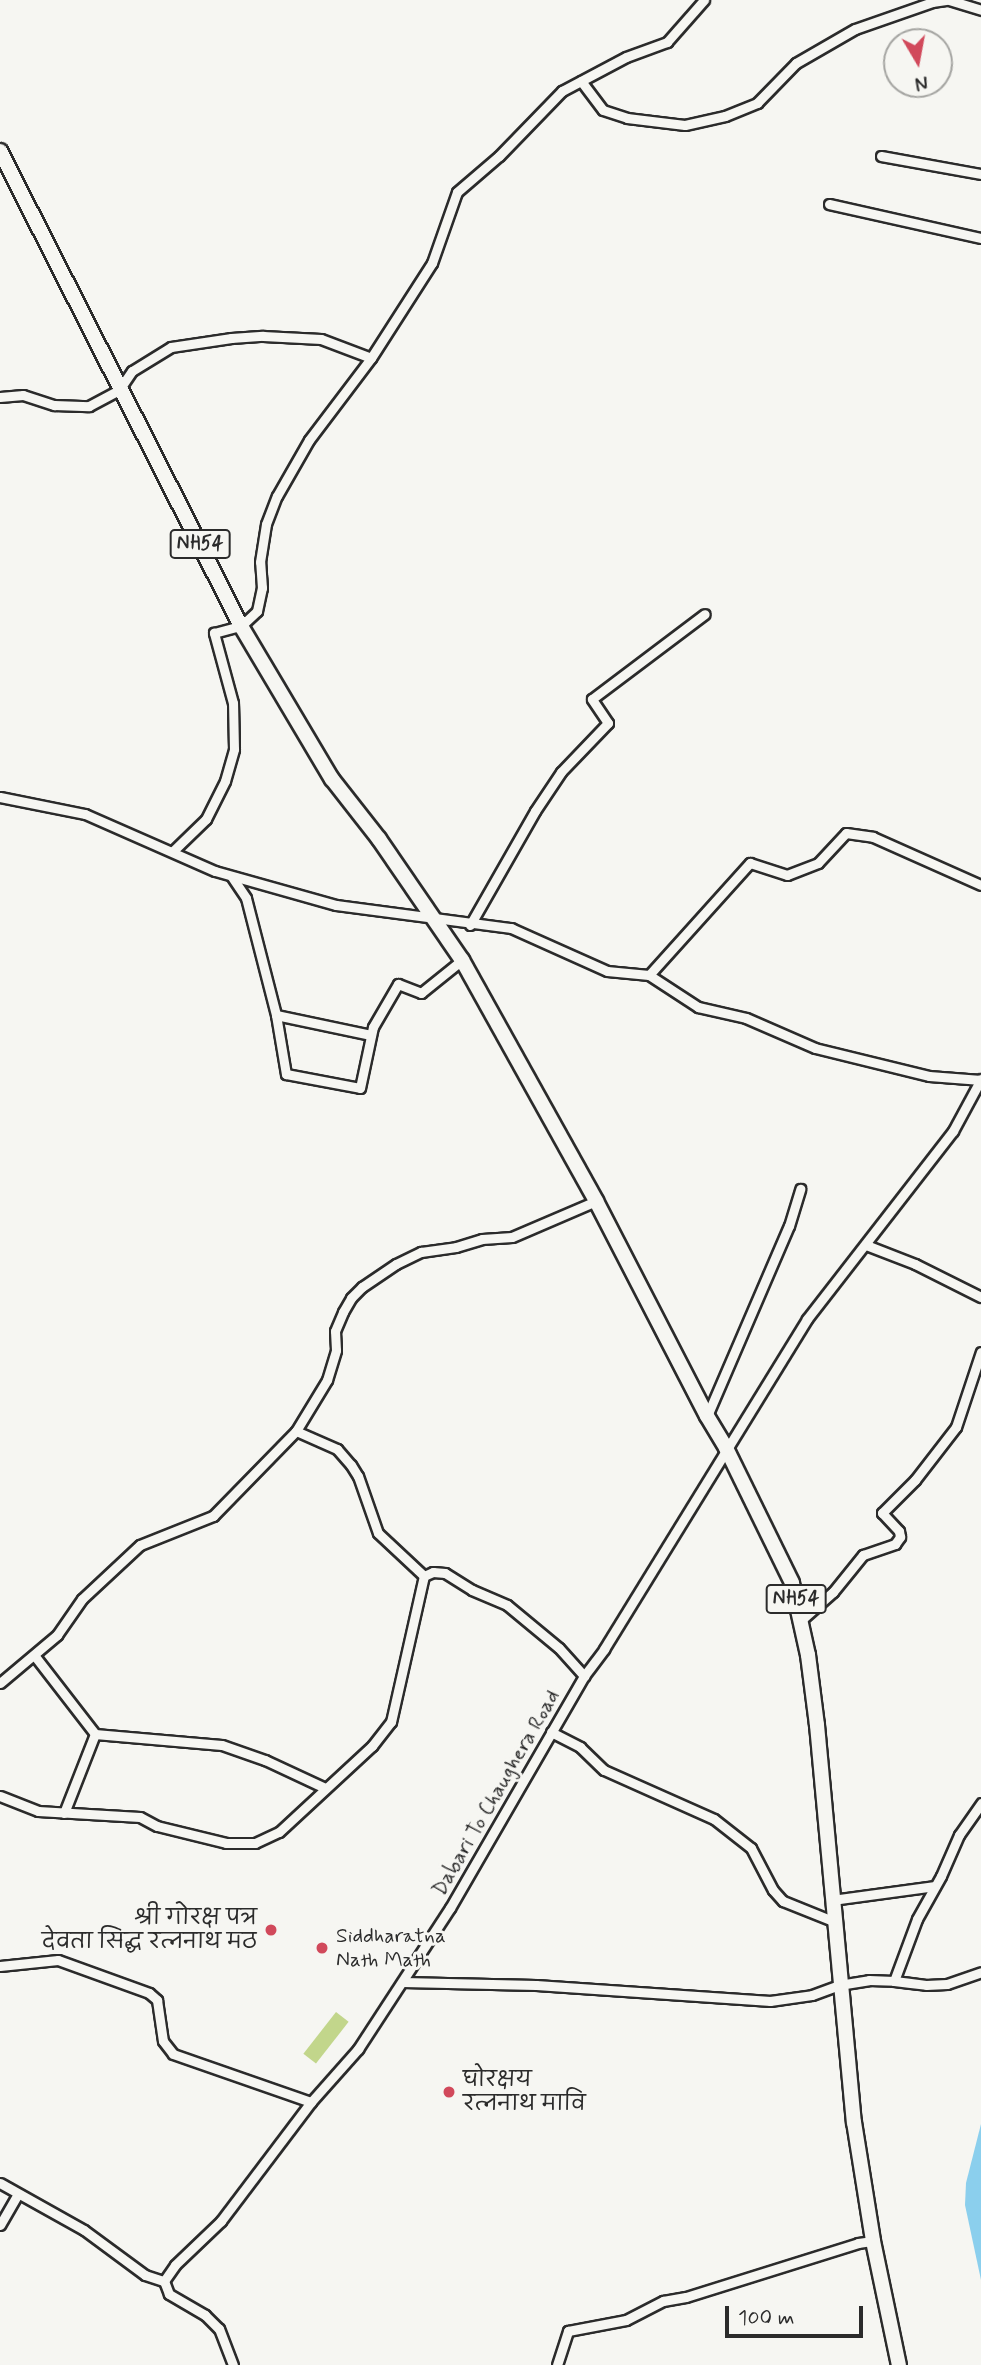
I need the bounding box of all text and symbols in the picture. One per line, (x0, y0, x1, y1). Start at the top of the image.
north arrow (883, 28, 953, 98)
text: N (913, 69, 930, 96)
road number: NH54 (168, 528, 232, 559)
road number: NH54 (764, 1583, 828, 1614)
street label: Dabari To Chaughera Road (426, 1685, 566, 1901)
place label: श्री गोरक्ष पत्र देवता सिद्ध रत्ननाथ मठ (42, 1905, 257, 1955)
marker: श्री गोरक्ष पत्र देवता सिद्ध रत्ननाथ मठ (263, 1922, 279, 1938)
place label: Siddharatna Nath Math (336, 1923, 446, 1973)
marker: Siddharatna Nath Math (314, 1940, 330, 1956)
place label: घोरक्षय रत्ननाथ मावि (463, 2067, 586, 2117)
marker: घोरक्षय रत्ननाथ मावि (441, 2084, 457, 2100)
scale bar (729, 2292, 867, 2336)
text: 100 m (738, 2304, 794, 2332)

